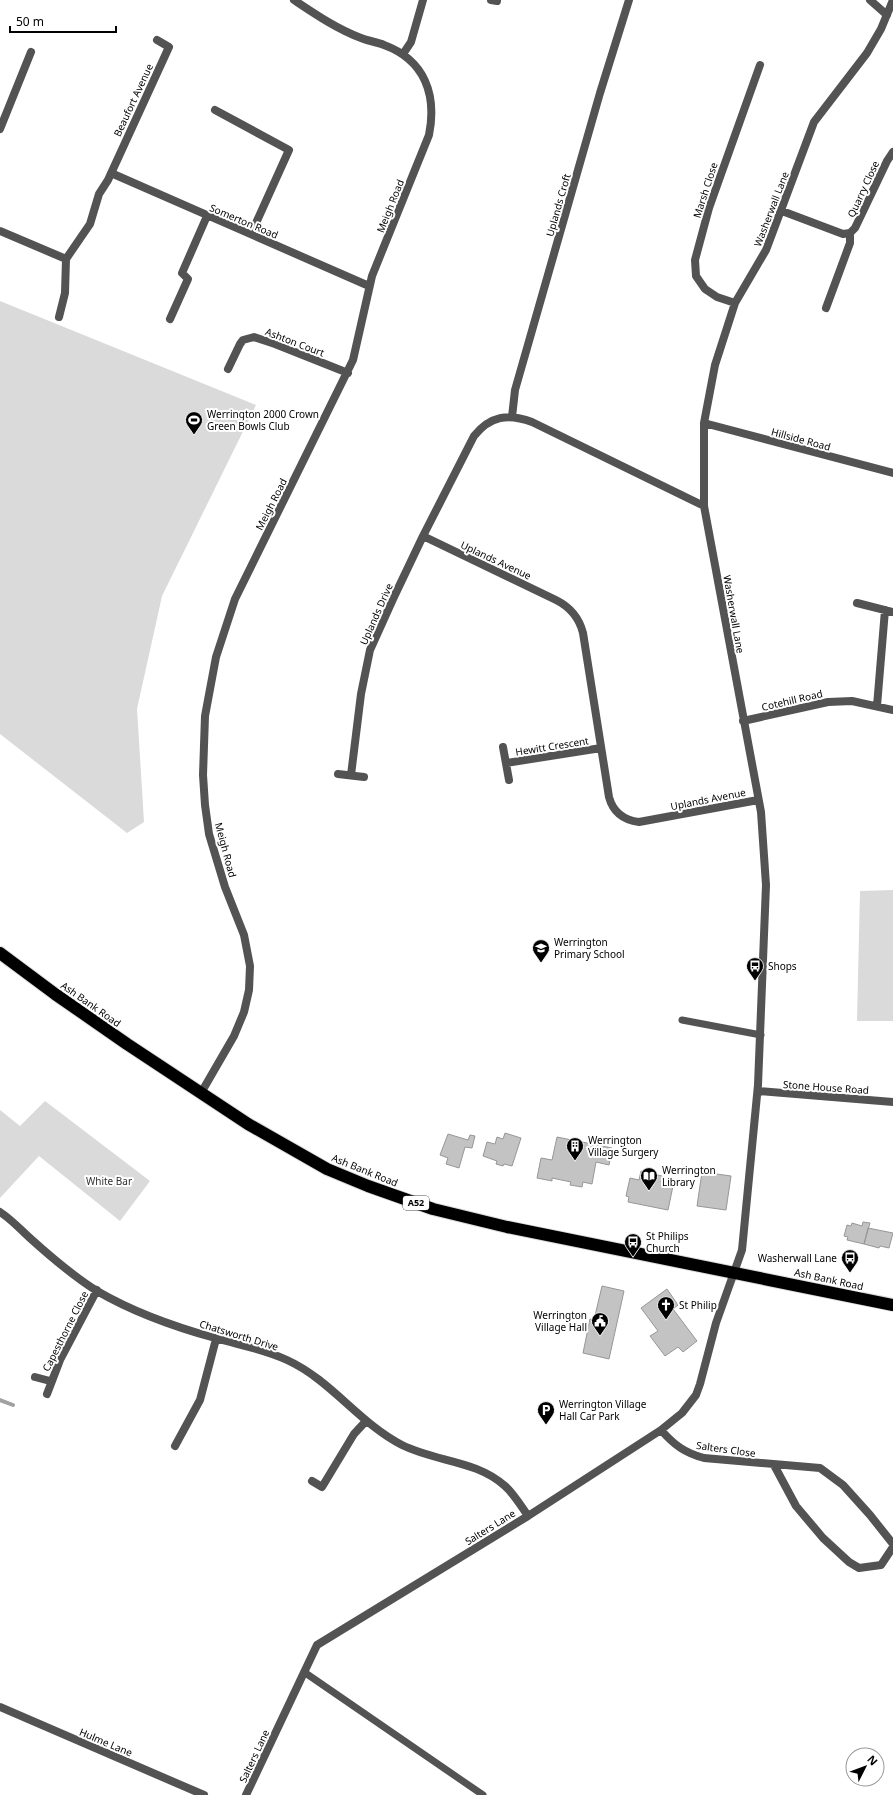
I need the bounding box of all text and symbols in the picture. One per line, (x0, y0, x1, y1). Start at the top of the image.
scale bar (10, 8, 116, 34)
text: 50 m (16, 13, 44, 30)
street label: Beaufort Avenue (110, 61, 156, 139)
street label: Quarry Close (844, 158, 882, 220)
street label: Marsh Close (689, 160, 721, 220)
street label: Washerwall Lane (750, 169, 792, 249)
street label: Uplands Croft (542, 172, 574, 238)
street label: Meigh Road (373, 177, 407, 235)
street label: Somerton Road (208, 200, 280, 242)
street label: Ashton Court (264, 324, 327, 360)
place label: Werrington 2000 Crown Green Bowls Club (207, 407, 319, 433)
sports icon: Werrington 2000 Crown Green Bowls Club (184, 410, 204, 435)
street label: Hillside Road (770, 424, 832, 454)
street label: Meigh Road (252, 476, 290, 532)
street label: Uplands Avenue (458, 537, 534, 583)
street label: Washerwall Lane (720, 574, 748, 655)
street label: Uplands Drive (356, 581, 396, 647)
street label: Cotehill Road (760, 686, 824, 714)
street label: Hewitt Crescent (514, 733, 590, 759)
street label: Uplands Avenue (669, 785, 747, 813)
street label: Meigh Road (212, 821, 240, 879)
place label: Werrington Primary School (554, 935, 625, 961)
school or university icon: Werrington Primary School (531, 938, 551, 963)
bus stop icon: Shops (745, 956, 765, 981)
place label: Shops (768, 959, 797, 973)
street label: Ash Bank Road (58, 978, 124, 1030)
street label: Stone House Road (782, 1077, 870, 1097)
place label: Werrington Village Surgery (588, 1133, 659, 1159)
building icon: Werrington Village Surgery (565, 1136, 585, 1161)
street label: Ash Bank Road (330, 1150, 400, 1190)
place label: Werrington Library (662, 1163, 716, 1189)
library icon: Werrington Library (639, 1166, 659, 1191)
park label: White Bar (86, 1174, 132, 1188)
road number: A52 (403, 1196, 429, 1210)
place label: St Philips Church (646, 1229, 689, 1255)
bus stop icon: St Philips Church (623, 1232, 643, 1257)
bus stop icon: Washerwall Lane (840, 1248, 860, 1273)
place label: Washerwall Lane (758, 1251, 837, 1265)
street label: Ash Bank Road (793, 1265, 865, 1293)
street label: Capesthorne Close (39, 1288, 91, 1374)
church icon: St Philip (656, 1295, 676, 1320)
place label: St Philip (679, 1298, 717, 1312)
place label: Werrington Village Hall (533, 1308, 587, 1334)
public building icon: Werrington Village Hall (590, 1311, 610, 1336)
street label: Chatsworth Drive (198, 1316, 280, 1354)
place label: Werrington Village Hall Car Park (559, 1397, 647, 1423)
parking icon: Werrington Village Hall Car Park (536, 1400, 556, 1425)
street label: Salters Close (695, 1438, 757, 1460)
street label: Salters Lane (462, 1506, 518, 1548)
street label: Hulme Lane (77, 1725, 135, 1760)
street label: Salters Lane (236, 1727, 273, 1785)
north arrow (845, 1747, 885, 1787)
text: N (864, 1752, 881, 1768)

